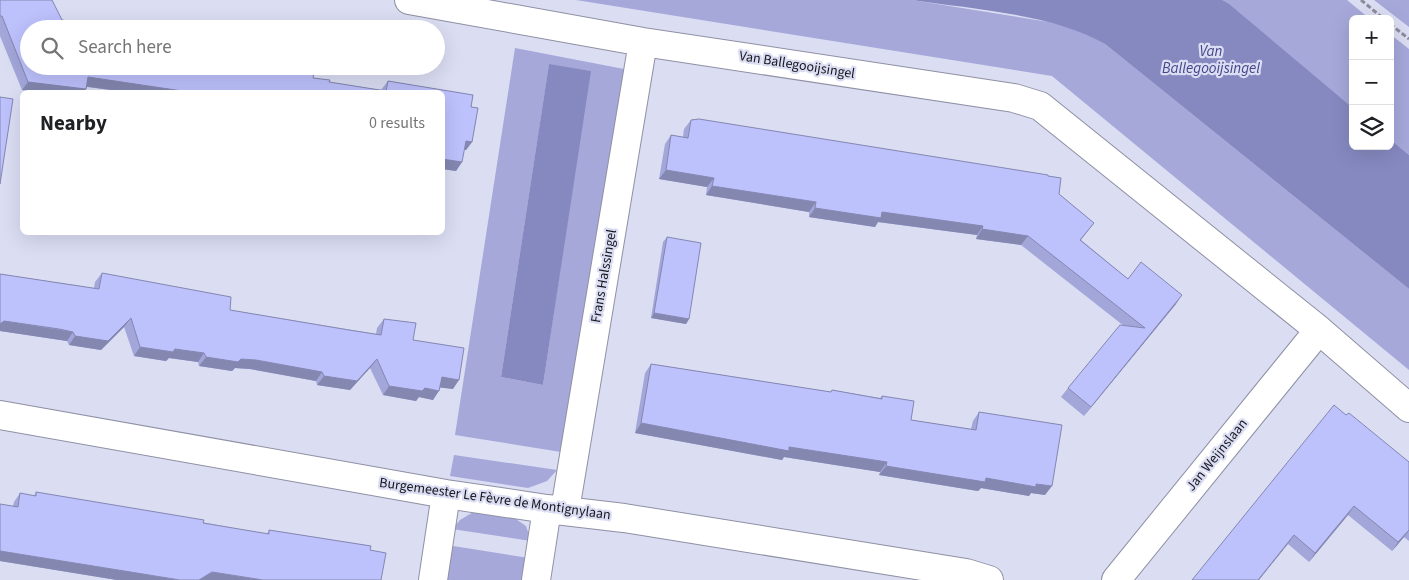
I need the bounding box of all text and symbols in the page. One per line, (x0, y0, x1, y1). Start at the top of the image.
map controls (1349, 15, 1394, 150)
button: + (1349, 15, 1394, 60)
search box (20, 20, 445, 75)
icon: search (38, 34, 66, 62)
text: Search here (78, 34, 172, 61)
water label: Van Ballegooijsingel (1162, 41, 1260, 79)
street label: Van Ballegooijsingel (738, 46, 857, 84)
button: − (1349, 60, 1394, 105)
button: layers (1349, 105, 1394, 150)
text: Nearby (40, 108, 107, 138)
text: 0 results (369, 112, 425, 134)
street label: Frans Halssingel (586, 227, 622, 324)
street label: Jan Weijnslaan (1182, 415, 1252, 495)
street label: Burgemeester Le Fèvre de Montignylaan (378, 473, 612, 525)

